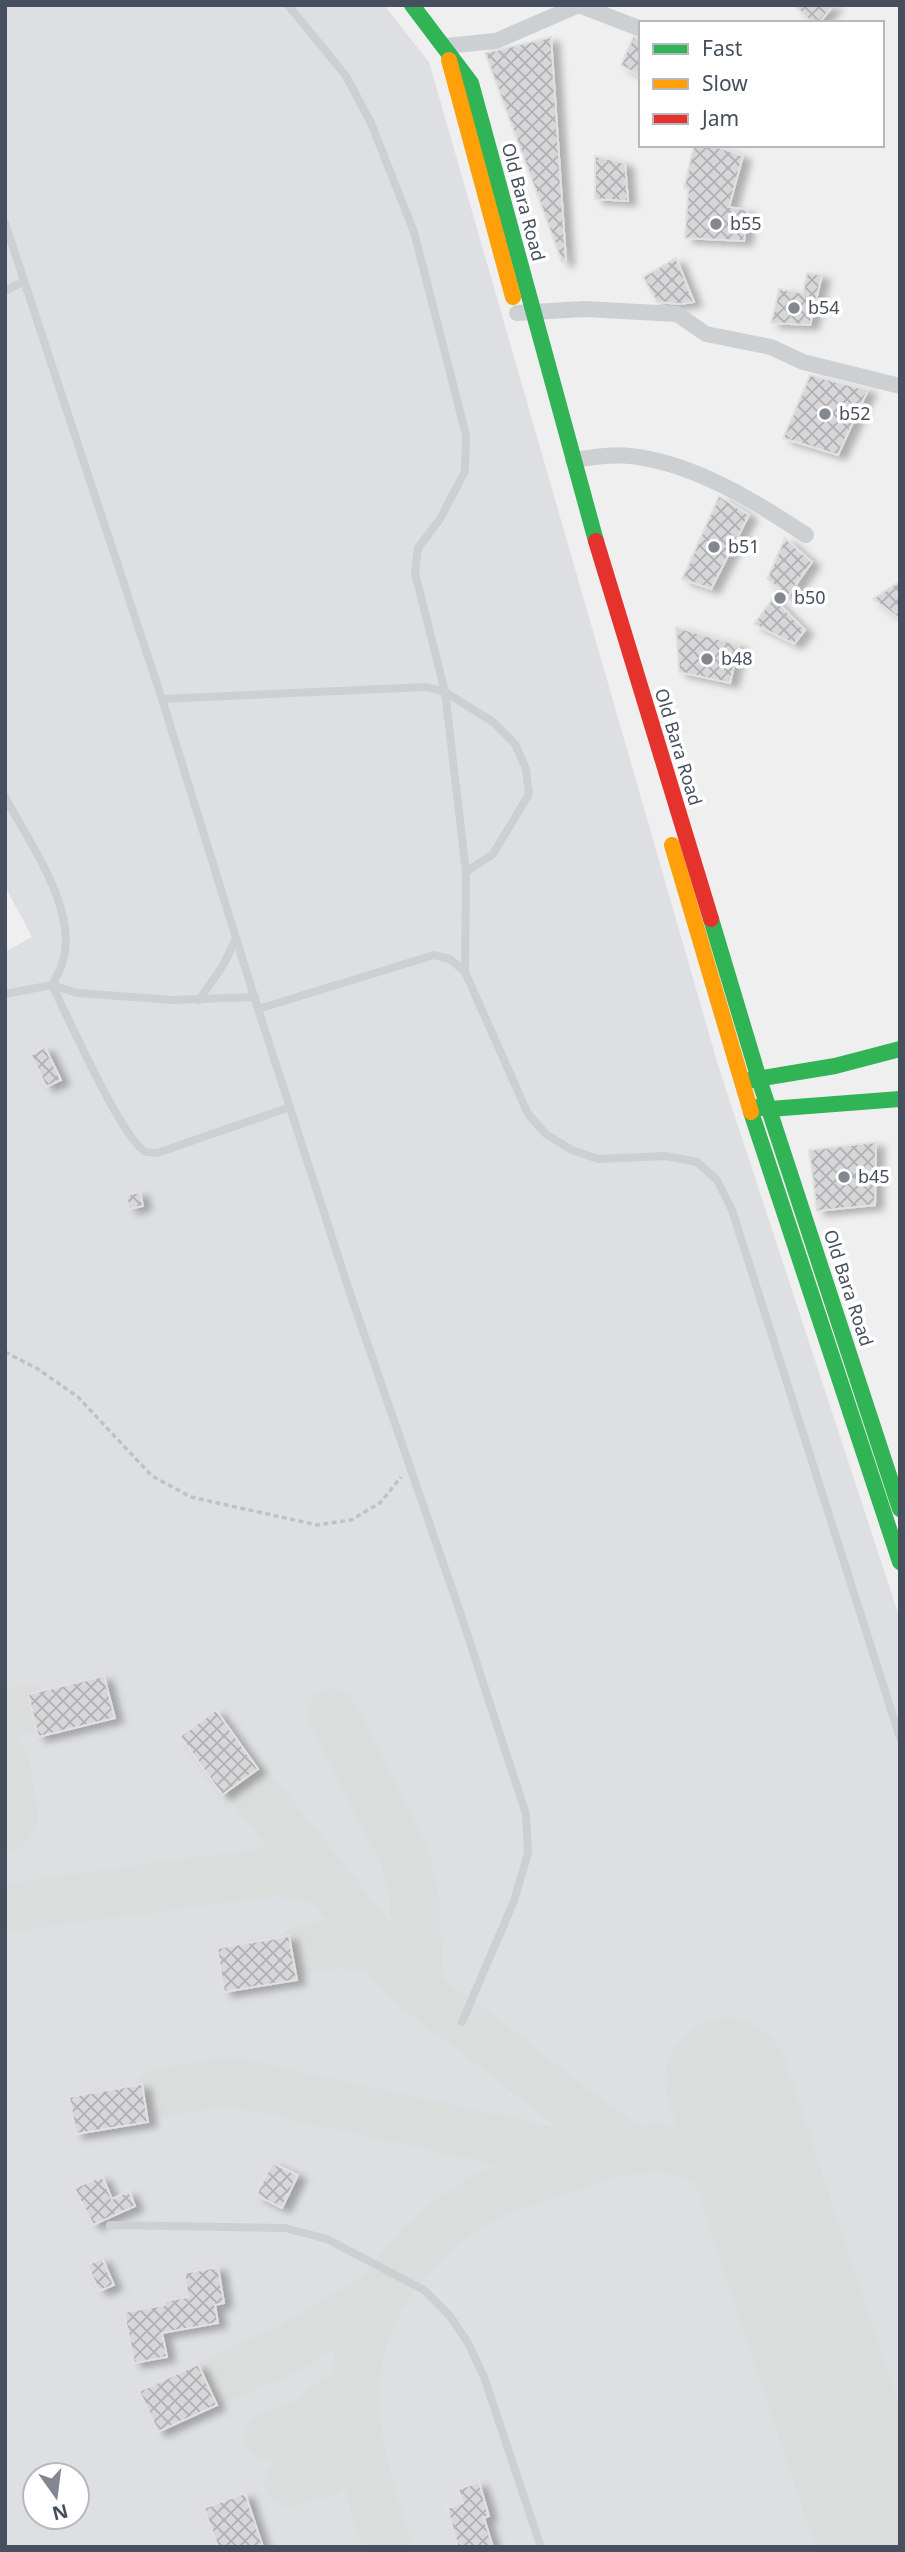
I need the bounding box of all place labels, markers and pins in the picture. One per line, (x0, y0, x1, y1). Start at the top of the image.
place label: b55 (730, 211, 762, 235)
marker: b55 (708, 216, 724, 232)
place label: b54 (808, 295, 840, 319)
marker: b54 (786, 300, 802, 316)
place label: b52 (839, 401, 871, 425)
marker: b52 (817, 406, 833, 422)
place label: b51 (728, 534, 760, 558)
marker: b51 (706, 539, 722, 555)
place label: b50 (794, 585, 826, 609)
marker: b50 (772, 590, 788, 606)
place label: b48 (721, 646, 753, 670)
marker: b48 (699, 651, 715, 667)
place label: b45 (858, 1164, 890, 1188)
marker: b45 (836, 1169, 852, 1185)

